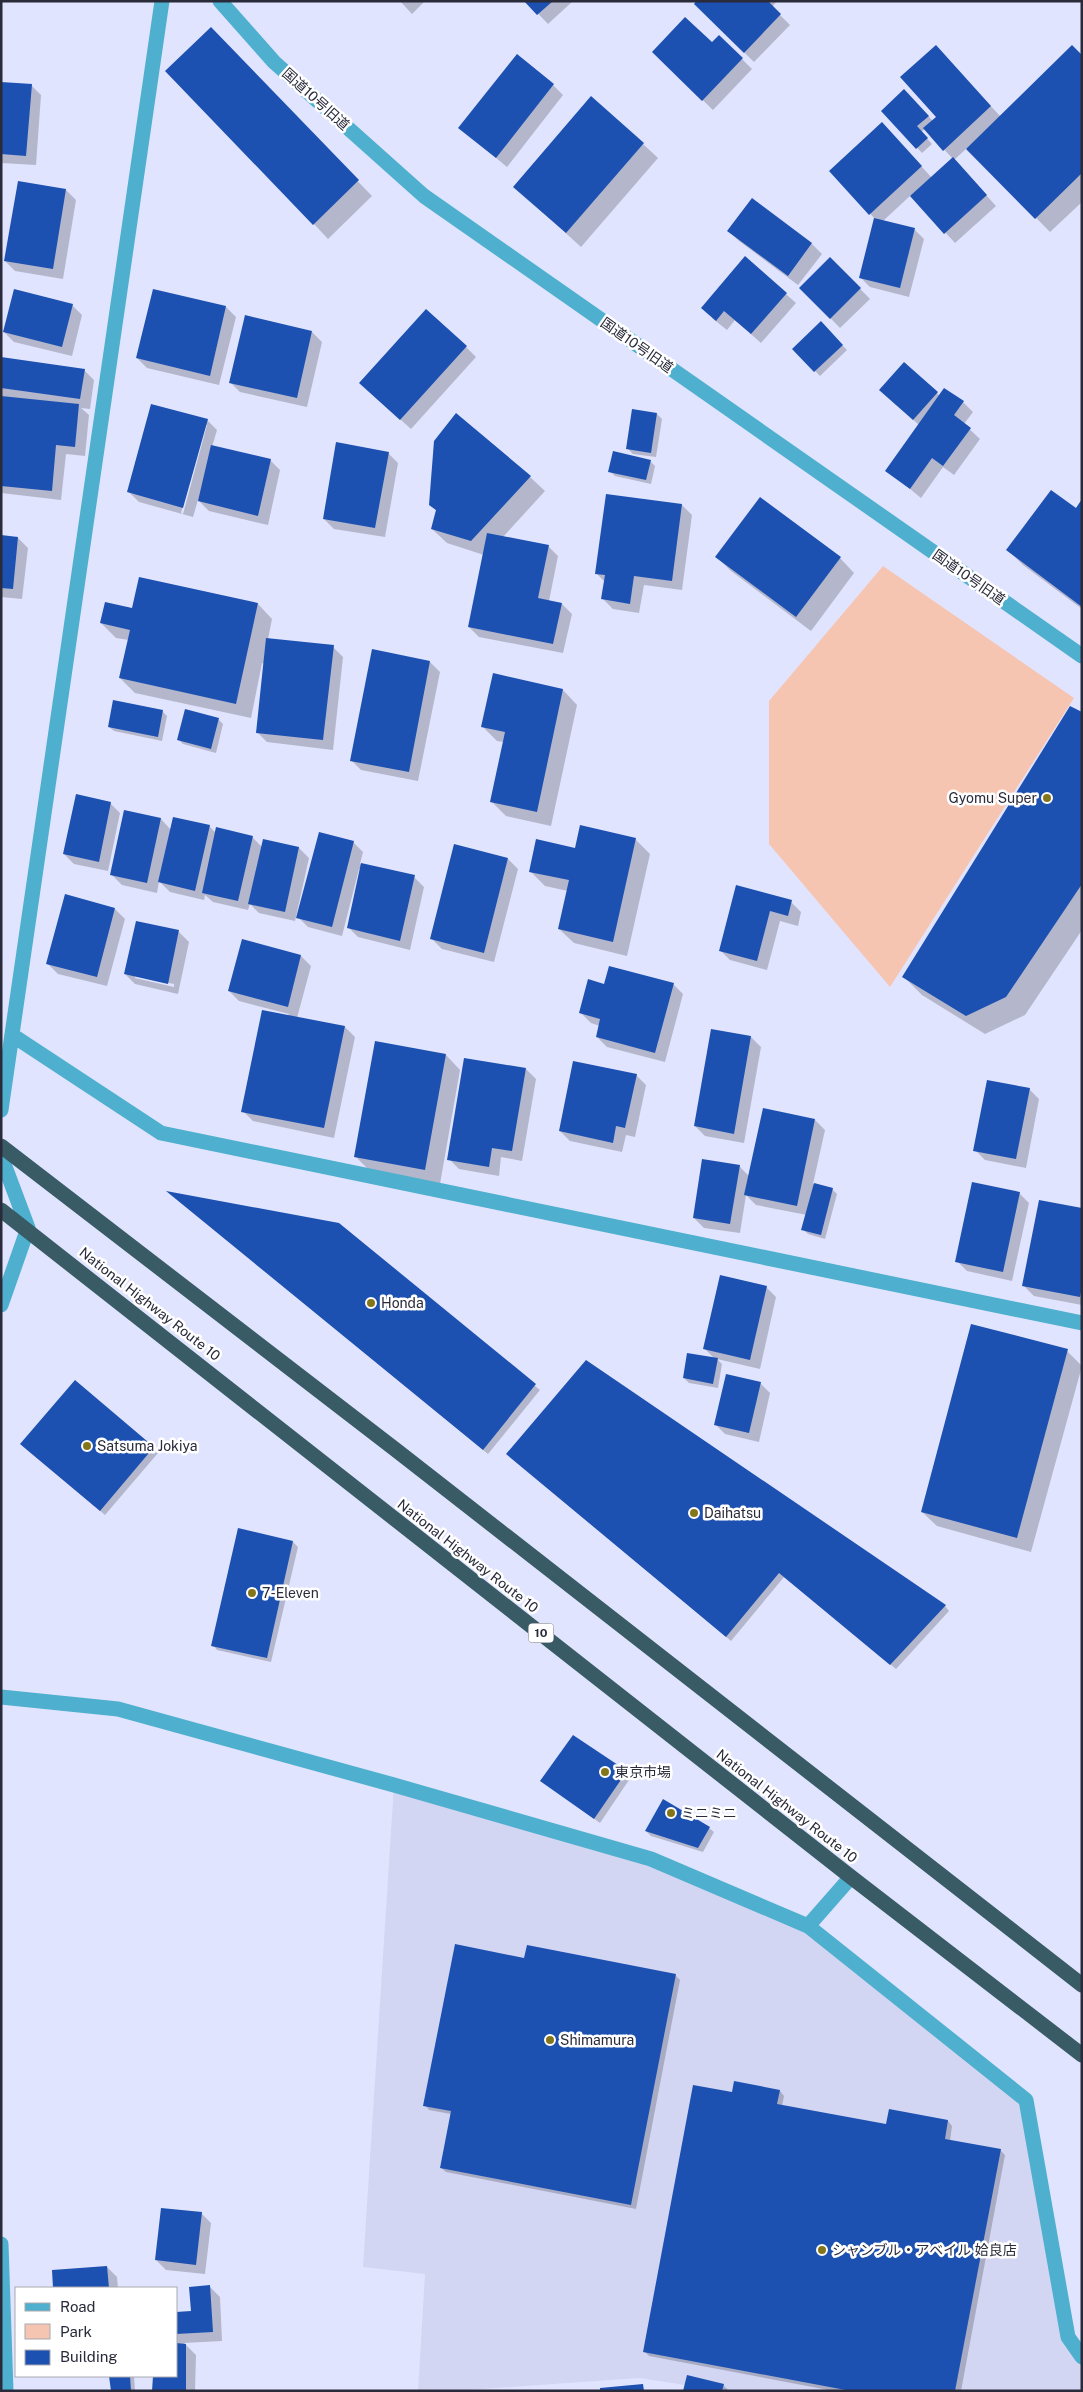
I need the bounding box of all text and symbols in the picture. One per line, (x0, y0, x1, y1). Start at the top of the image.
street label: 国道10号旧道 (279, 65, 353, 133)
street label: 国道10号旧道 (598, 314, 676, 376)
street label: 国道10号旧道 (930, 546, 1008, 608)
place label: Gyomu Super (948, 790, 1037, 806)
marker: Gyomu Super (1041, 792, 1053, 804)
street label: National Highway Route 10 (76, 1244, 224, 1364)
place label: Honda (381, 1295, 424, 1311)
marker: Honda (365, 1297, 377, 1309)
place label: Satsuma Jokiya (97, 1438, 197, 1454)
marker: Satsuma Jokiya (81, 1440, 93, 1452)
street label: National Highway Route 10 (394, 1496, 542, 1616)
place label: Daihatsu (704, 1505, 761, 1521)
marker: Daihatsu (688, 1507, 700, 1519)
place label: 7-Eleven (262, 1585, 319, 1601)
marker: 7-Eleven (246, 1587, 258, 1599)
road number: 10 (528, 1624, 554, 1642)
street label: National Highway Route 10 (713, 1746, 861, 1866)
place label: 東京市場 (615, 1764, 671, 1780)
marker: 東京市場 (599, 1766, 611, 1778)
place label: ミニミニ (681, 1805, 737, 1821)
marker: ミニミニ (665, 1807, 677, 1819)
place label: Shimamura (560, 2032, 634, 2048)
marker: Shimamura (544, 2034, 556, 2046)
place label: シャンブル・アベイル 姶良店 (832, 2242, 1017, 2258)
marker: シャンブル・アベイル 姶良店 (816, 2244, 828, 2256)
legend (15, 2287, 178, 2377)
text: Road (60, 2298, 96, 2315)
text: Park (60, 2323, 92, 2340)
text: Building (60, 2348, 118, 2365)

